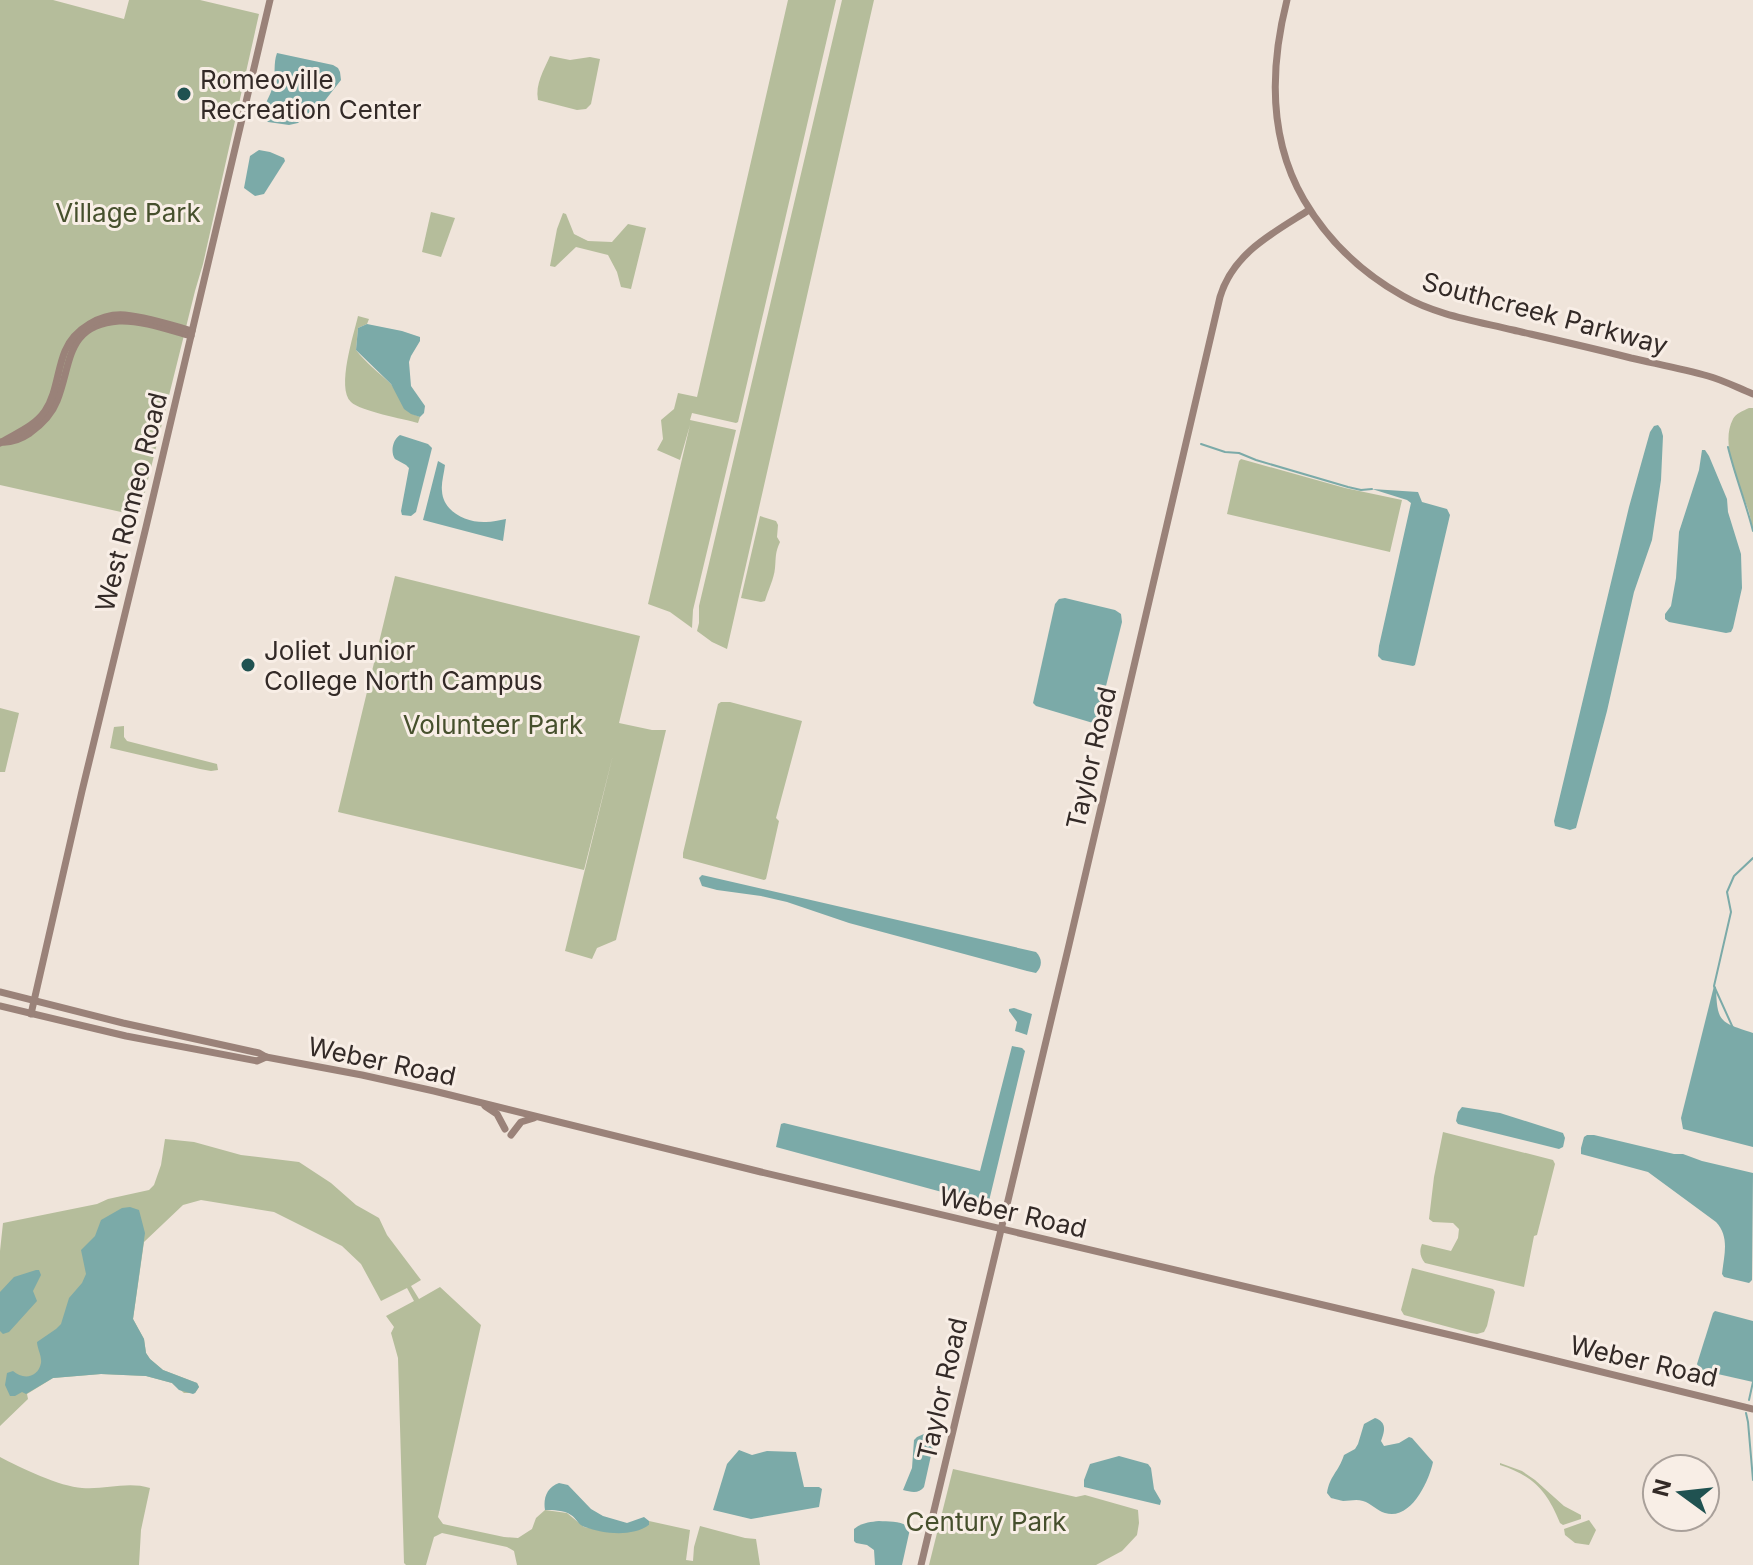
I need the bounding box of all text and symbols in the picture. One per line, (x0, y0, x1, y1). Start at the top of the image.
place label: Romeoville Recreation Center (200, 64, 422, 125)
marker: Romeoville Recreation Center (175, 85, 193, 103)
park label: Village Park (55, 197, 201, 228)
street label: Southcreek Parkway (1419, 265, 1671, 361)
street label: West Romeo Road (89, 389, 173, 615)
place label: Joliet Junior College North Campus (264, 635, 543, 696)
marker: Joliet Junior College North Campus (239, 656, 257, 674)
street label: Taylor Road (1060, 684, 1122, 832)
park label: Volunteer Park (403, 709, 583, 740)
street label: Weber Road (305, 1030, 459, 1092)
street label: Weber Road (936, 1180, 1090, 1244)
street label: Taylor Road (911, 1315, 973, 1463)
street label: Weber Road (1567, 1329, 1721, 1393)
north arrow (1641, 1453, 1721, 1533)
text: N (1647, 1476, 1676, 1499)
park label: Century Park (905, 1506, 1067, 1537)

